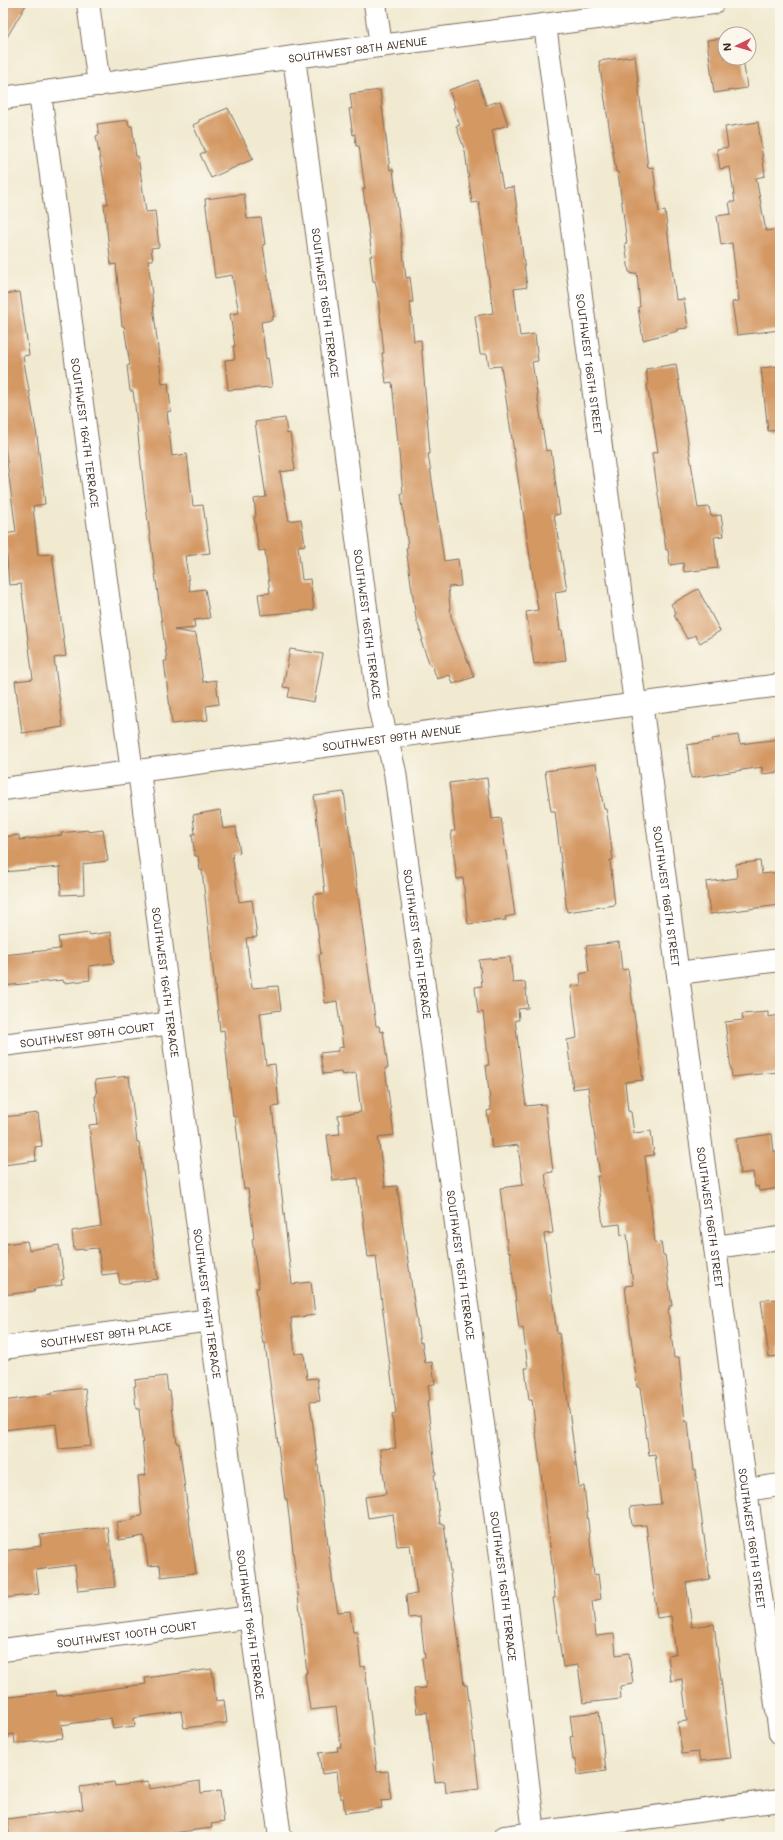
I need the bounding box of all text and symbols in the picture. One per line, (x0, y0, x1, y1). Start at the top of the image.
north arrow (717, 26, 757, 66)
street label: SOUTHWEST 98TH AVENUE (287, 32, 428, 65)
text: N (719, 42, 734, 52)
street label: SOUTHWEST 165TH TERRACE (309, 227, 343, 379)
street label: SOUTHWEST 166TH STREET (573, 293, 607, 435)
street label: SOUTHWEST 164TH TERRACE (68, 357, 104, 509)
street label: SOUTHWEST 165TH TERRACE (351, 548, 385, 700)
street label: SOUTHWEST 99TH AVENUE (321, 720, 462, 754)
street label: SOUTHWEST 166TH STREET (650, 825, 684, 968)
street label: SOUTHWEST 165TH TERRACE (401, 868, 436, 1020)
street label: SOUTHWEST 164TH TERRACE (149, 906, 183, 1058)
street label: SOUTHWEST 99TH COURT (19, 1018, 156, 1050)
street label: SOUTHWEST 166TH STREET (694, 1146, 728, 1289)
street label: SOUTHWEST 165TH TERRACE (444, 1189, 479, 1341)
street label: SOUTHWEST 164TH TERRACE (191, 1228, 225, 1380)
street label: SOUTHWEST 99TH PLACE (39, 1318, 173, 1350)
street label: SOUTHWEST 166TH STREET (736, 1467, 770, 1610)
street label: SOUTHWEST 165TH TERRACE (487, 1510, 521, 1662)
street label: SOUTHWEST 164TH TERRACE (234, 1549, 269, 1701)
street label: SOUTHWEST 100TH COURT (56, 1617, 198, 1650)

